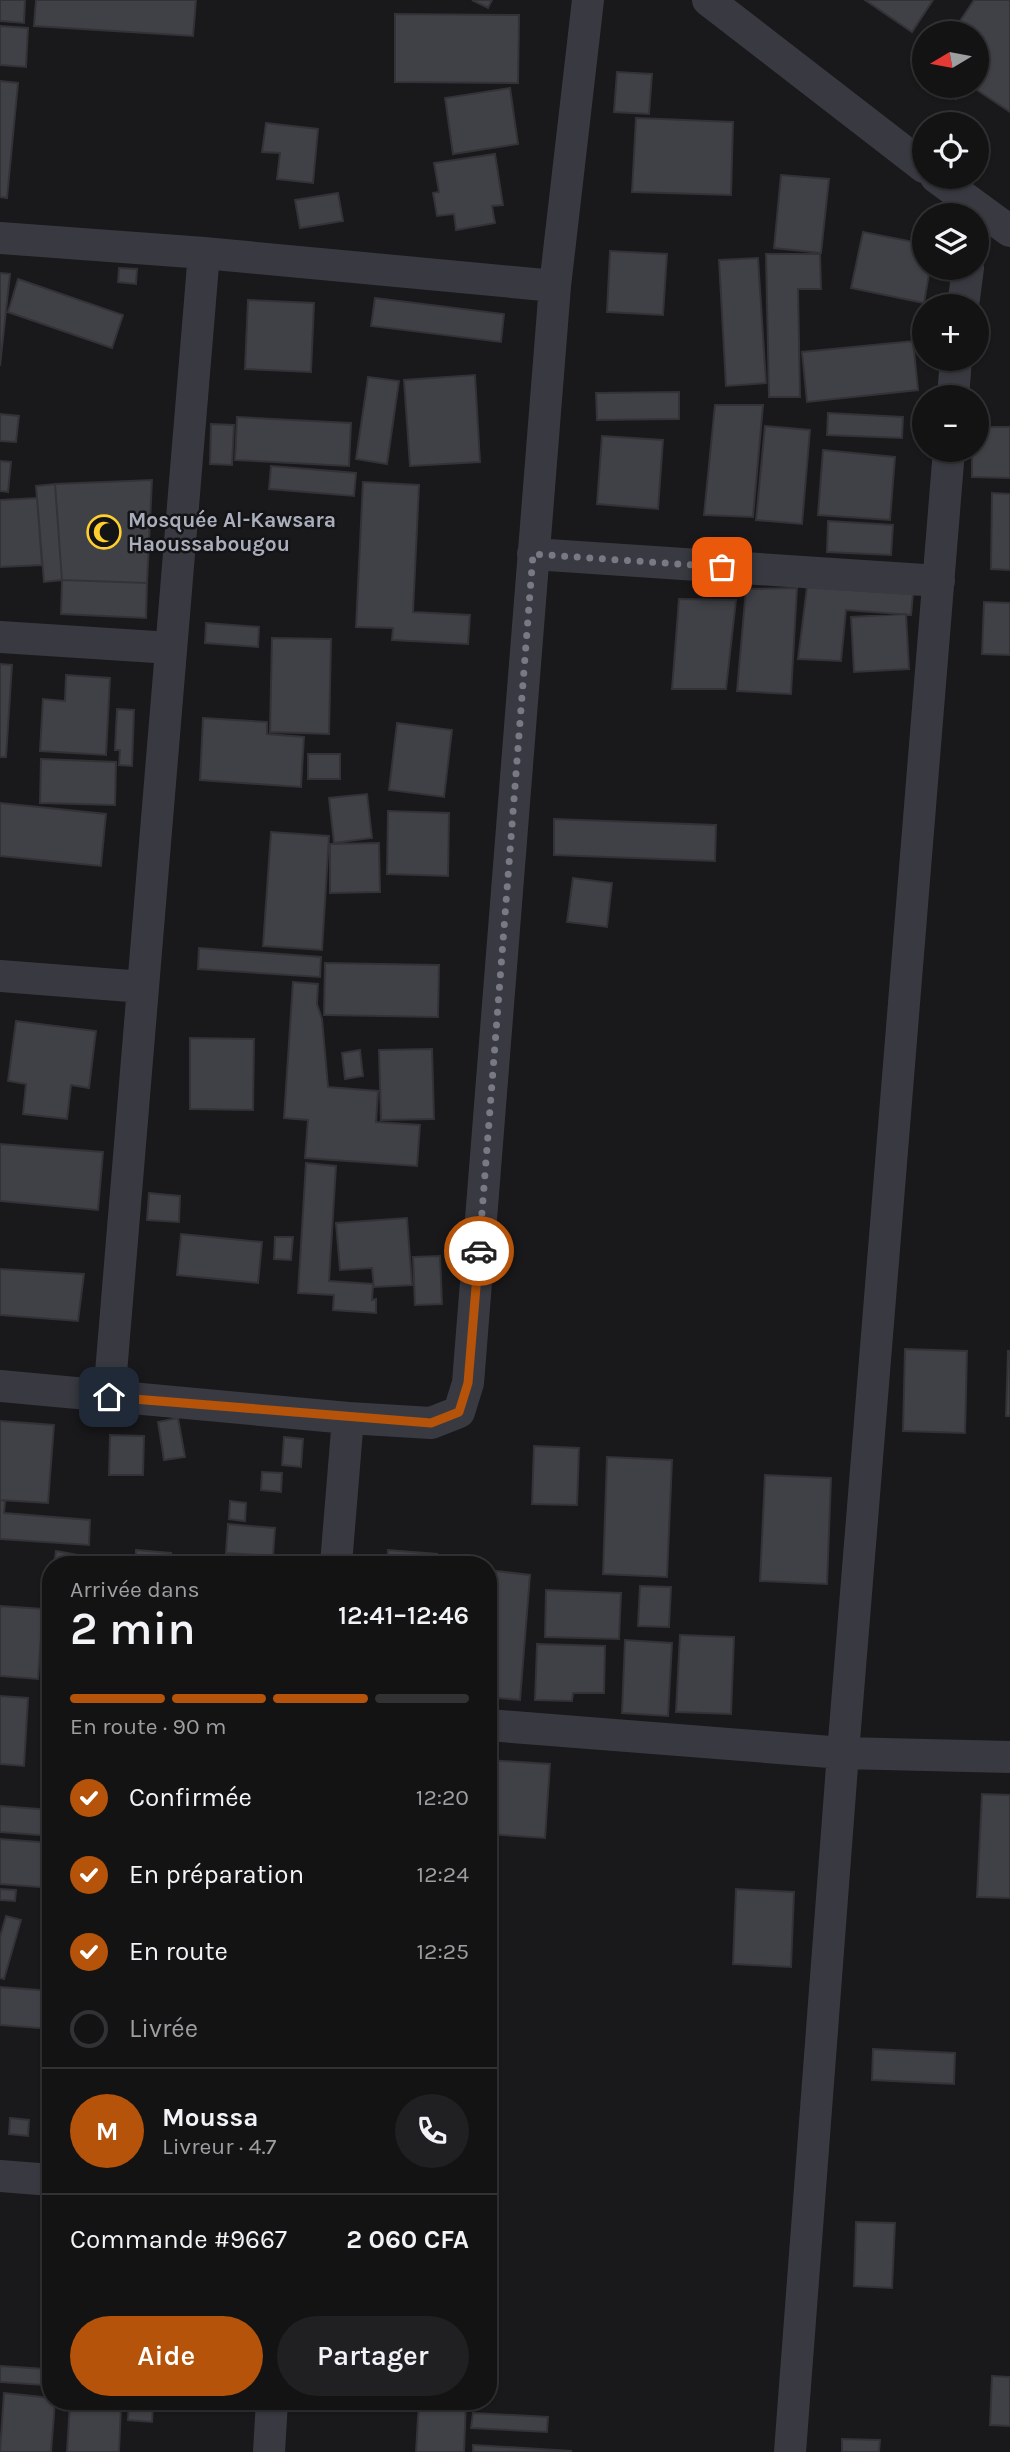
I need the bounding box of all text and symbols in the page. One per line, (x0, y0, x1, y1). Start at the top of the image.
north arrow (912, 21, 989, 98)
map controls (912, 21, 989, 462)
button: locate (912, 112, 989, 189)
button: layers (912, 203, 989, 280)
button: + (912, 294, 989, 371)
button: − (912, 385, 989, 462)
place label: Mosquée Al-Kawsara Haoussabougou (128, 508, 336, 556)
mosque icon: Mosquée Al-Kawsara Haoussabougou (85, 513, 123, 551)
pin (692, 537, 752, 597)
icon: bag (703, 548, 741, 586)
courier (444, 1216, 514, 1286)
icon: car (460, 1232, 498, 1270)
pin (79, 1367, 139, 1427)
icon: home (90, 1378, 128, 1416)
text: Arrivée dans (70, 1576, 200, 1603)
text: 12:41–12:46 (338, 1600, 469, 1631)
text: 2 min (70, 1602, 196, 1656)
text: En route · 90 m (70, 1713, 227, 1740)
icon: check (70, 1779, 108, 1817)
text: Confirmée (129, 1782, 252, 1813)
text: 12:20 (416, 1784, 469, 1811)
icon: check (70, 1856, 108, 1894)
text: En préparation (129, 1859, 304, 1890)
text: 12:24 (417, 1861, 469, 1888)
icon: check (70, 1933, 108, 1971)
text: En route (129, 1936, 228, 1967)
text: 12:25 (416, 1938, 469, 1965)
text: Livrée (129, 2013, 198, 2044)
button: phone (395, 2094, 469, 2168)
text: Moussa (162, 2102, 258, 2133)
text: M (96, 2116, 118, 2147)
text: Livreur · 4.7 (162, 2133, 276, 2160)
text: Commande #9667 (70, 2224, 287, 2255)
text: 2 060 CFA (346, 2224, 469, 2255)
button: Aide (70, 2316, 263, 2396)
button: Partager (277, 2316, 469, 2396)

